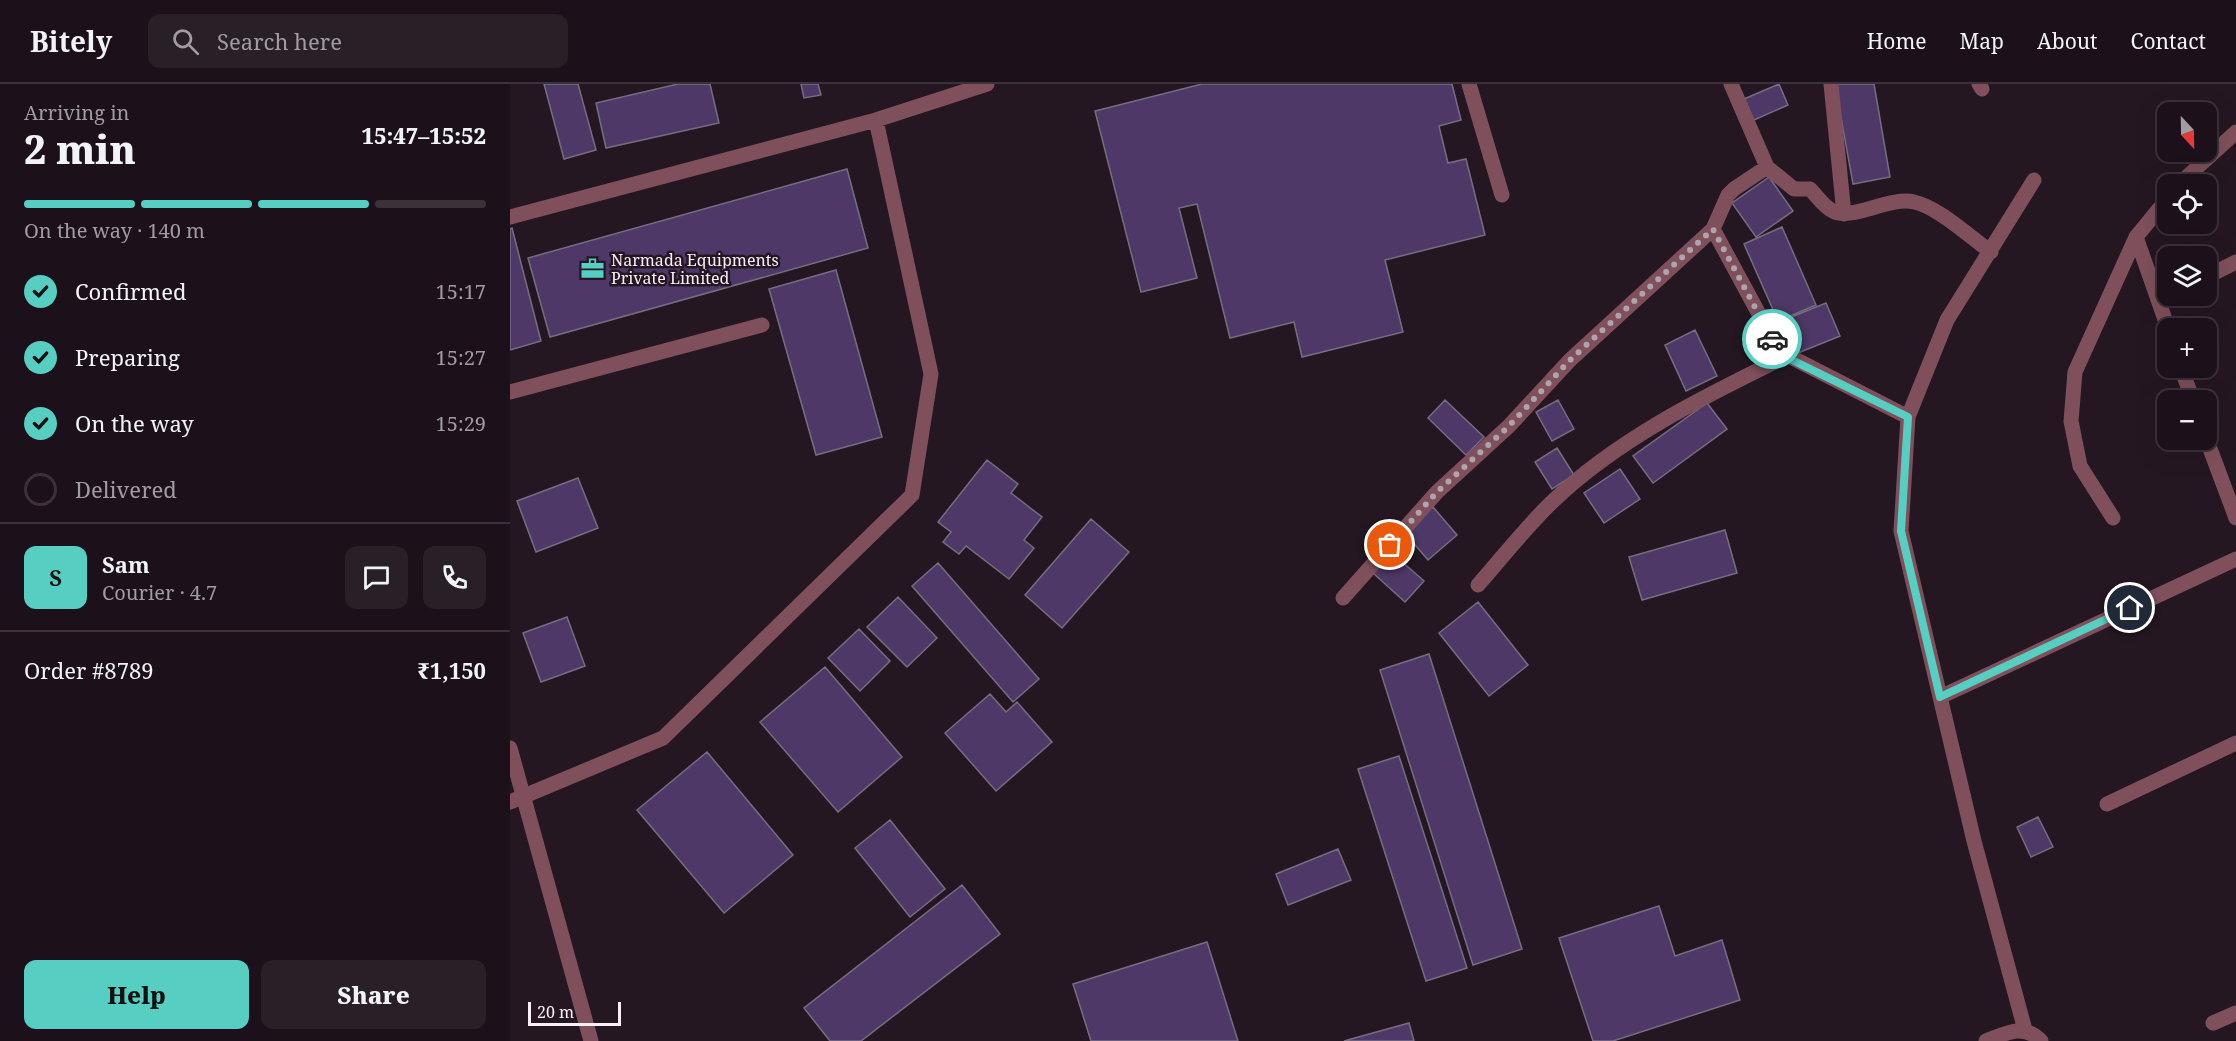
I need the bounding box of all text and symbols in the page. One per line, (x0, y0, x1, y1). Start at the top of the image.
search box (148, 14, 568, 68)
text: Bitely (30, 22, 112, 60)
icon: search (169, 25, 202, 58)
text: Search here (217, 26, 342, 56)
text: Home (1867, 27, 1927, 55)
text: Map (1960, 27, 2004, 55)
text: About (2037, 27, 2098, 55)
text: Contact (2131, 27, 2206, 55)
text: Arriving in (24, 99, 129, 126)
north arrow (2157, 102, 2217, 162)
map controls (2157, 102, 2217, 450)
text: 15:47–15:52 (362, 120, 486, 150)
text: 2 min (24, 122, 136, 175)
button: locate (2157, 174, 2217, 234)
text: On the way · 140 m (24, 217, 205, 244)
button: layers (2157, 246, 2217, 306)
place label: Narmada Equipments Private Limited (611, 249, 779, 289)
office icon: Narmada Equipments Private Limited (580, 256, 606, 282)
icon: check (24, 275, 57, 308)
text: Confirmed (75, 276, 186, 306)
text: 15:17 (436, 278, 486, 305)
courier (1742, 309, 1802, 369)
button: + (2157, 318, 2217, 378)
icon: car (1756, 323, 1789, 356)
icon: check (24, 341, 57, 374)
text: Preparing (75, 342, 180, 372)
text: 15:27 (436, 344, 486, 371)
button: − (2157, 390, 2217, 450)
icon: check (24, 407, 57, 440)
text: On the way (75, 408, 194, 438)
text: 15:29 (436, 410, 486, 437)
text: Delivered (75, 474, 177, 504)
pin (1364, 519, 1415, 570)
icon: bag (1373, 528, 1406, 561)
button: chat (345, 546, 408, 609)
button: phone (423, 546, 486, 609)
text: Sam (102, 549, 150, 579)
text: S (49, 562, 62, 592)
text: Courier · 4.7 (102, 579, 217, 606)
pin (2104, 582, 2155, 633)
icon: home (2113, 591, 2146, 624)
text: Order #8789 (24, 655, 154, 685)
text: ₹1,150 (418, 655, 486, 685)
button: Help (24, 960, 249, 1029)
button: Share (261, 960, 486, 1029)
scale bar (528, 999, 621, 1026)
text: 20 m (537, 1001, 574, 1023)

